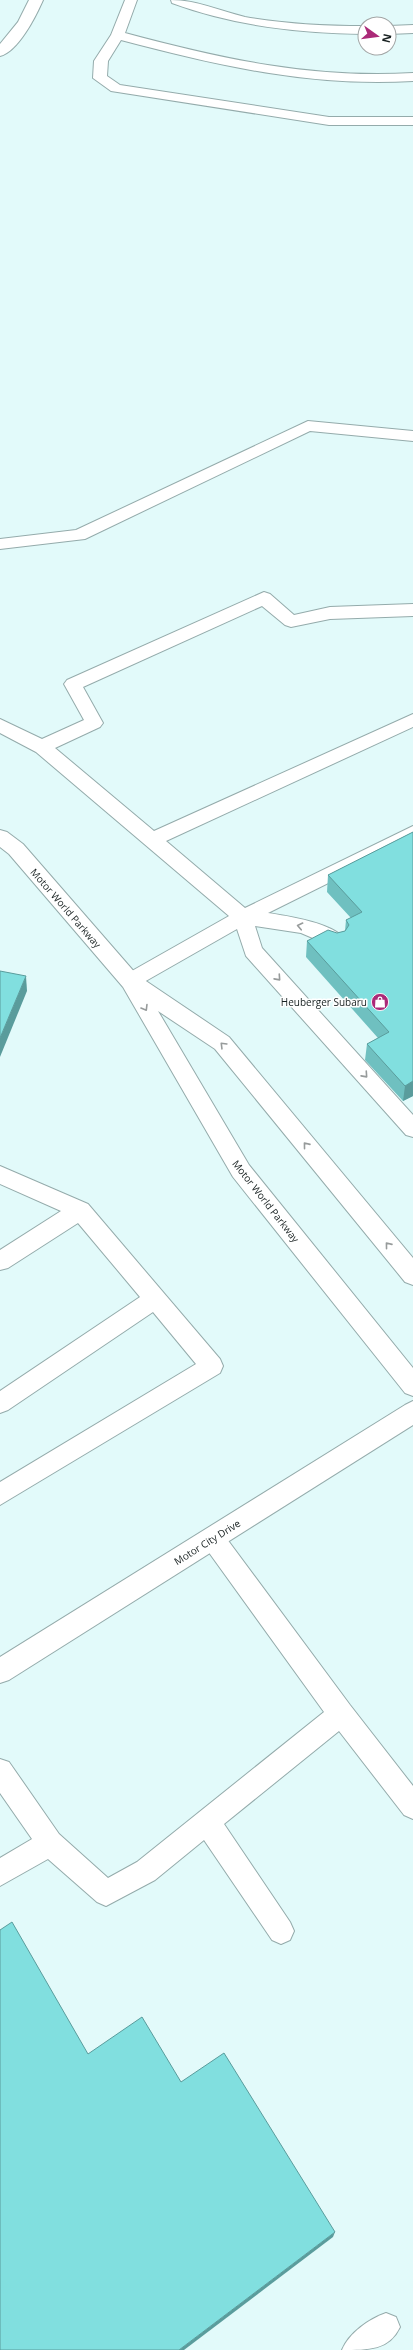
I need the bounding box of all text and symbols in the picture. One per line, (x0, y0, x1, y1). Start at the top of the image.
north arrow (357, 16, 397, 56)
text: N (379, 32, 396, 45)
street label: Motor World Parkway (28, 865, 105, 951)
one-way arrow (297, 922, 303, 930)
one-way arrow (273, 974, 280, 981)
shop icon: Heuberger Subaru (370, 992, 390, 1012)
place label: Heuberger Subaru (281, 995, 367, 1009)
one-way arrow (141, 1004, 148, 1011)
one-way arrow (220, 1042, 228, 1050)
one-way arrow (360, 1070, 368, 1078)
one-way arrow (303, 1142, 310, 1149)
street label: Motor World Parkway (229, 1157, 303, 1246)
one-way arrow (386, 1243, 393, 1250)
street label: Motor City Drive (171, 1516, 243, 1568)

